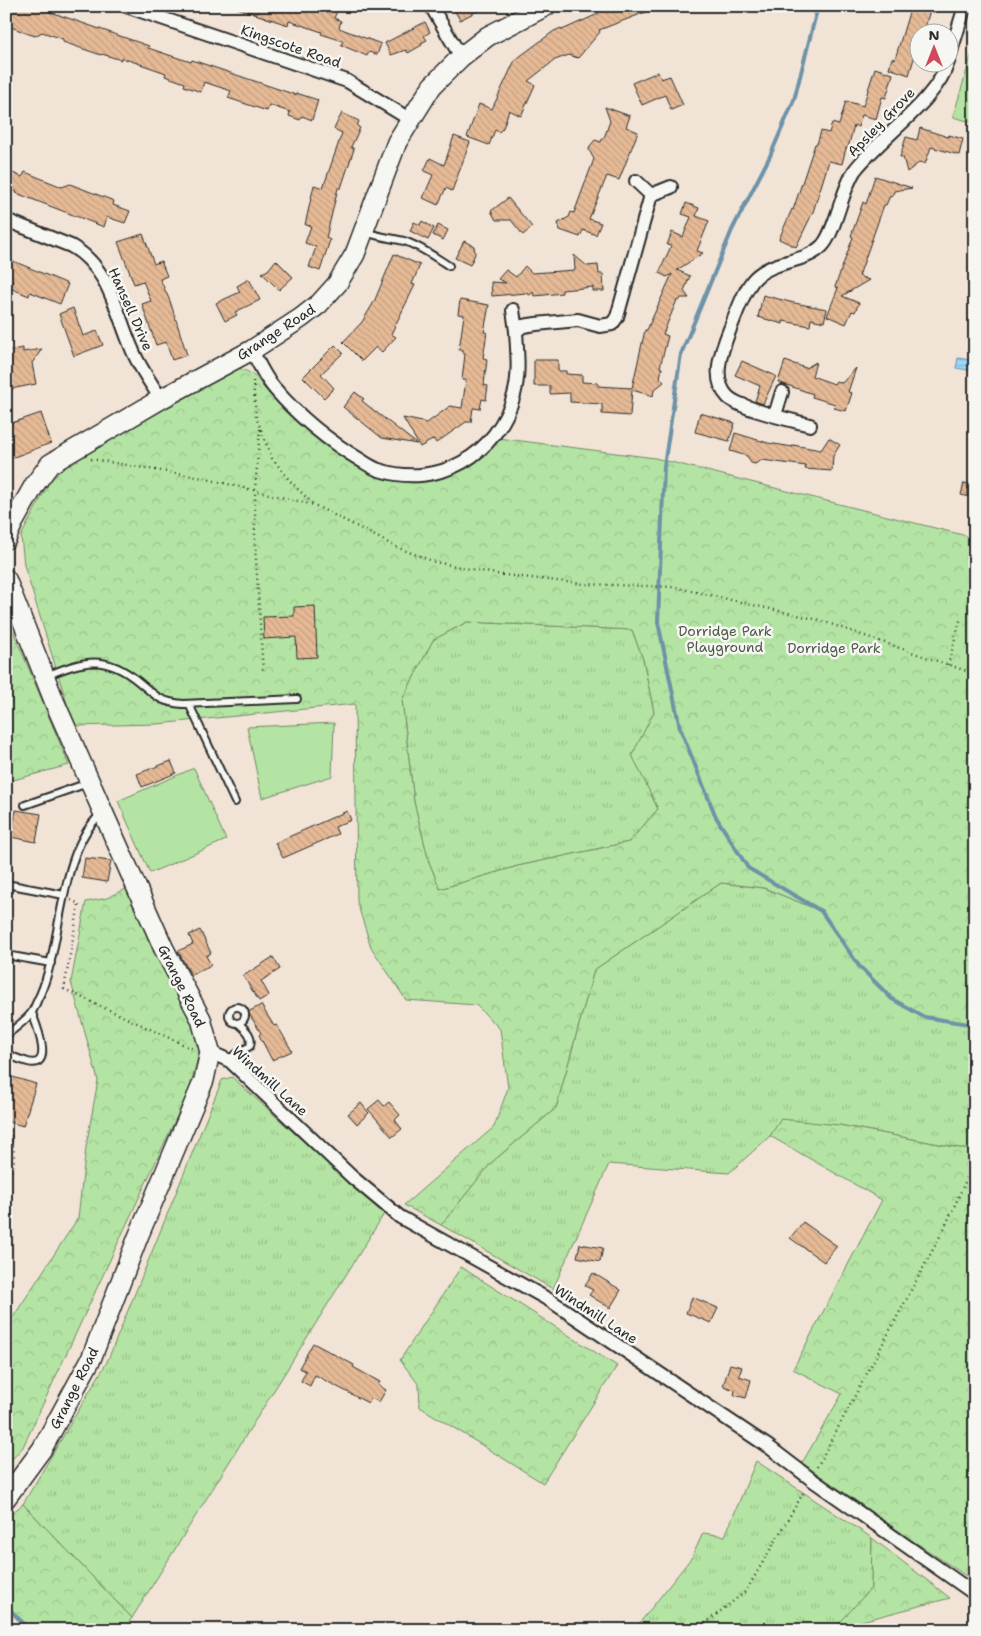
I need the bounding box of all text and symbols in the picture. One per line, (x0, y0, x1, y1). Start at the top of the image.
street label: Kingscote Road (238, 20, 344, 72)
north arrow (908, 22, 958, 72)
text: N (928, 26, 940, 44)
street label: Apsley Grove (843, 84, 919, 160)
street label: Hansell Drive (105, 265, 157, 354)
street label: Grange Road (233, 300, 319, 364)
park label: Dorridge Park Playground (678, 622, 772, 656)
park label: Dorridge Park (787, 639, 881, 657)
street label: Grange Road (154, 942, 210, 1030)
street label: Windmill Lane (228, 1042, 312, 1120)
street label: Windmill Lane (551, 1280, 641, 1348)
street label: Grange Road (46, 1344, 102, 1432)

